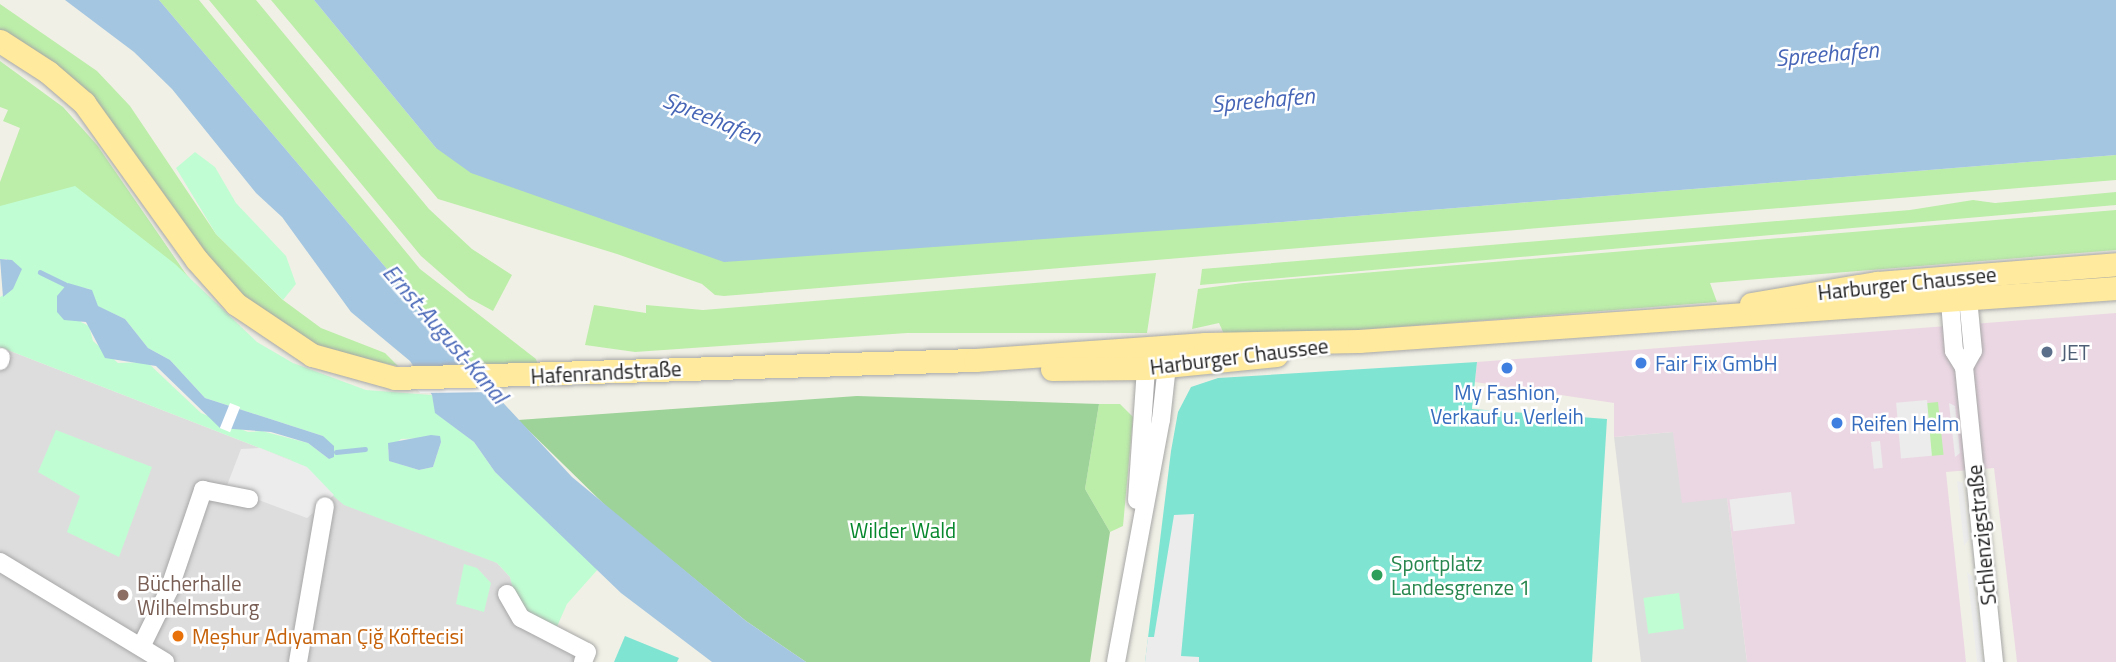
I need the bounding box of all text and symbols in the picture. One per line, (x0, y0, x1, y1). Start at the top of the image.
water label: Spreehafen (1774, 36, 1880, 72)
water label: Spreehafen (1210, 82, 1316, 118)
water label: Spreehafen (659, 86, 765, 150)
water label: Ernst-August-Kanal (377, 259, 513, 409)
street label: Harburger Chaussee (1816, 261, 1998, 305)
street label: Harburger Chaussee (1148, 333, 1330, 379)
place label: JET (2061, 339, 2090, 365)
marker: JET (2039, 344, 2055, 360)
place label: Fair Fix GmbH (1655, 350, 1778, 376)
street label: Hafenrandstraße (530, 355, 682, 389)
marker: Fair Fix GmbH (1633, 355, 1649, 371)
marker: My Fashion, Verkauf u. Verleih (1499, 360, 1515, 376)
place label: My Fashion, Verkauf u. Verleih (1430, 379, 1584, 429)
place label: Reifen Helm (1851, 410, 1959, 436)
marker: Reifen Helm (1829, 415, 1845, 431)
street label: Schlenzigstraße (1961, 464, 2001, 606)
park label: Wilder Wald (850, 517, 956, 543)
place label: Sportplatz Landesgrenze 1 (1391, 550, 1530, 600)
marker: Sportplatz Landesgrenze 1 (1369, 567, 1385, 583)
place label: Bücherhalle Wilhelmsburg (137, 570, 259, 620)
marker: Bücherhalle Wilhelmsburg (115, 587, 131, 603)
place label: Meşhur Adıyaman Çiğ Köftecisi (192, 623, 464, 649)
marker: Meşhur Adıyaman Çiğ Köftecisi (170, 628, 186, 644)

